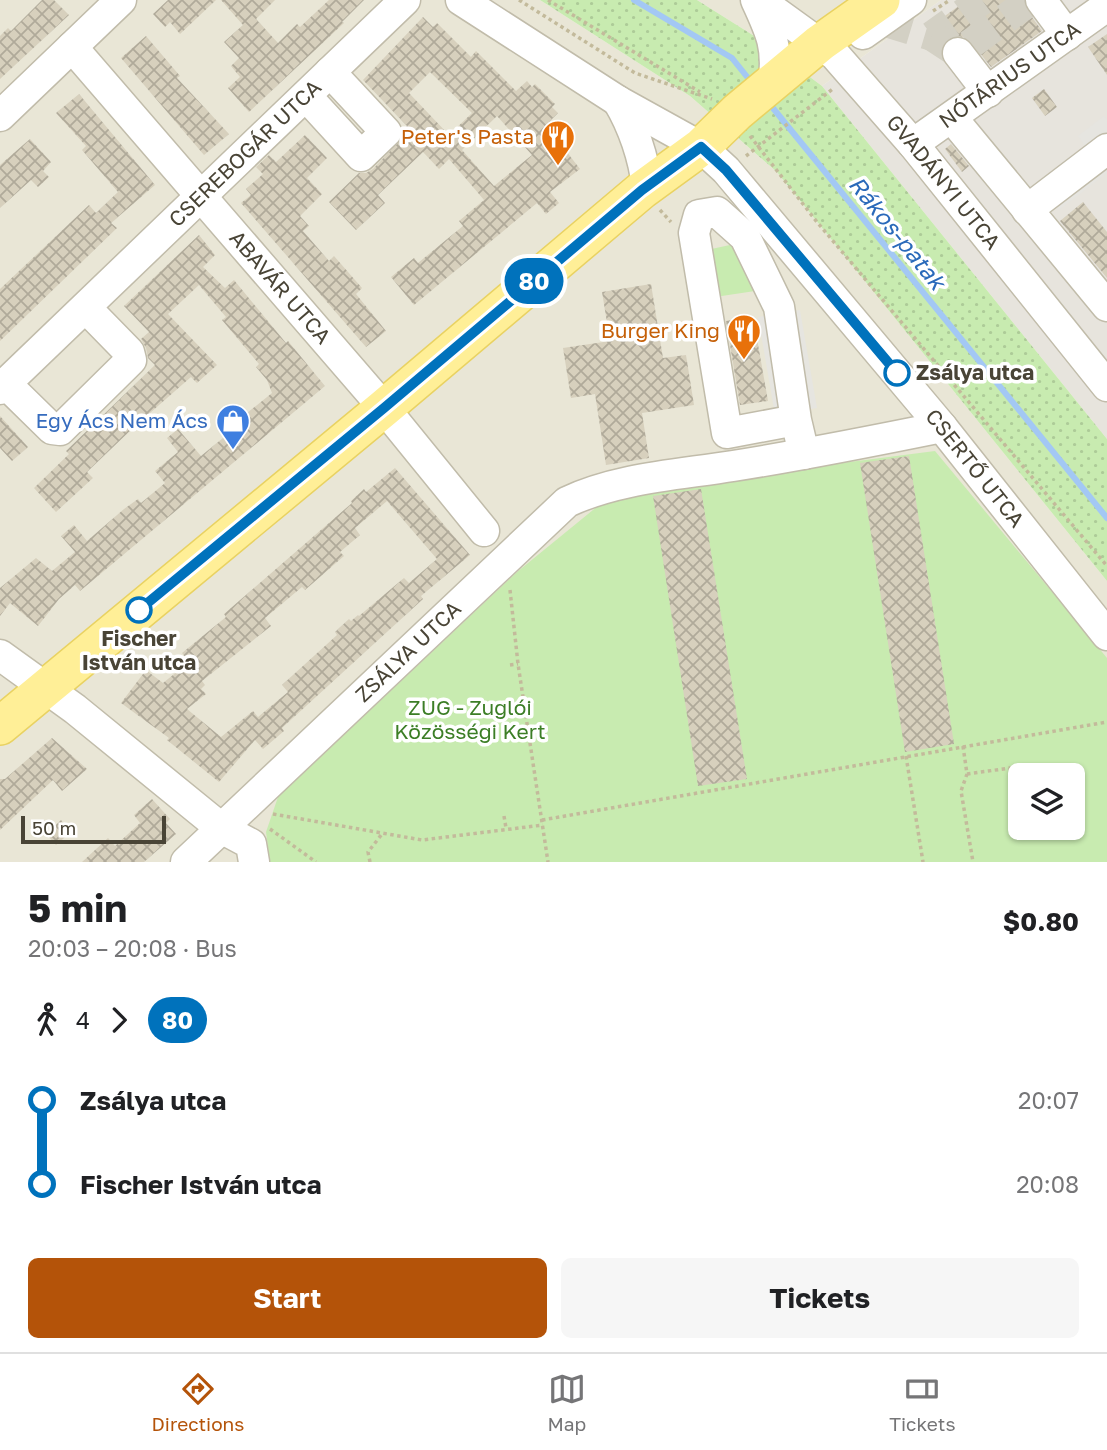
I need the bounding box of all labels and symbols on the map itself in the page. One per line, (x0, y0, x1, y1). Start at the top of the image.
street label: NÓTÁRIUS UTCA (934, 15, 1085, 133)
street label: CSEREBOGÁR UTCA (163, 74, 326, 232)
street label: GVADÁNYI UTCA (881, 109, 1006, 254)
restaurant icon: Peter's Pasta (539, 118, 577, 167)
place label: Peter's Pasta (401, 123, 534, 149)
water label: Rákos-patak (844, 170, 953, 296)
street label: ABAVÁR UTCA (225, 225, 337, 349)
line badge: 80 (503, 258, 566, 304)
restaurant icon: Burger King (725, 312, 763, 361)
place label: Burger King (601, 317, 720, 343)
place label: Zsálya utca (916, 359, 1034, 385)
marker: Zsálya utca (884, 360, 910, 386)
shop icon: Egy Ács Nem Ács (214, 402, 252, 451)
street label: CSERTŐ UTCA (920, 403, 1030, 532)
place label: Egy Ács Nem Ács (35, 407, 208, 433)
street label: ZSÁLYA UTCA (350, 595, 466, 707)
marker: Fischer István utca (126, 597, 152, 623)
place label: Fischer István utca (82, 625, 196, 675)
park label: ZUG - Zuglói Közösségi Kert (394, 694, 546, 744)
scale bar (21, 813, 166, 845)

